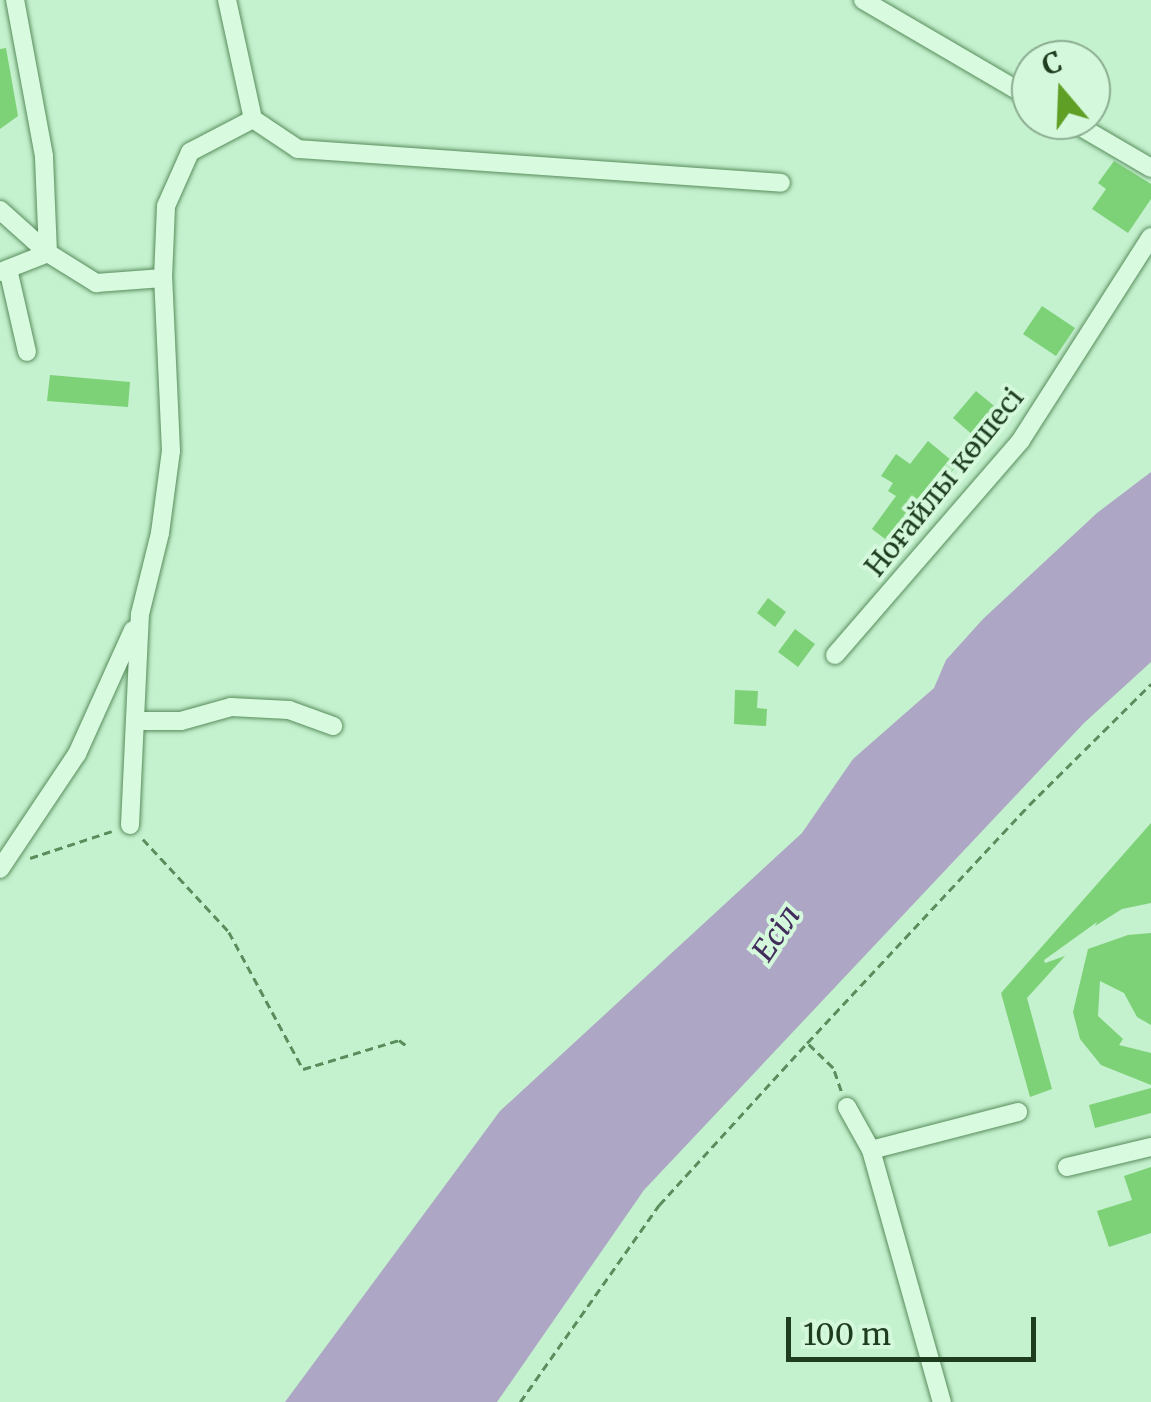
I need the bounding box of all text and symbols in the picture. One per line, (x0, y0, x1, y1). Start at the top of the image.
north arrow (1011, 40, 1111, 140)
text: С (1037, 43, 1067, 84)
street label: Ноғайлы көшесі (858, 381, 1030, 583)
water label: Есіл (745, 899, 807, 967)
scale bar (791, 1297, 1041, 1359)
text: 100 m (803, 1315, 891, 1353)

